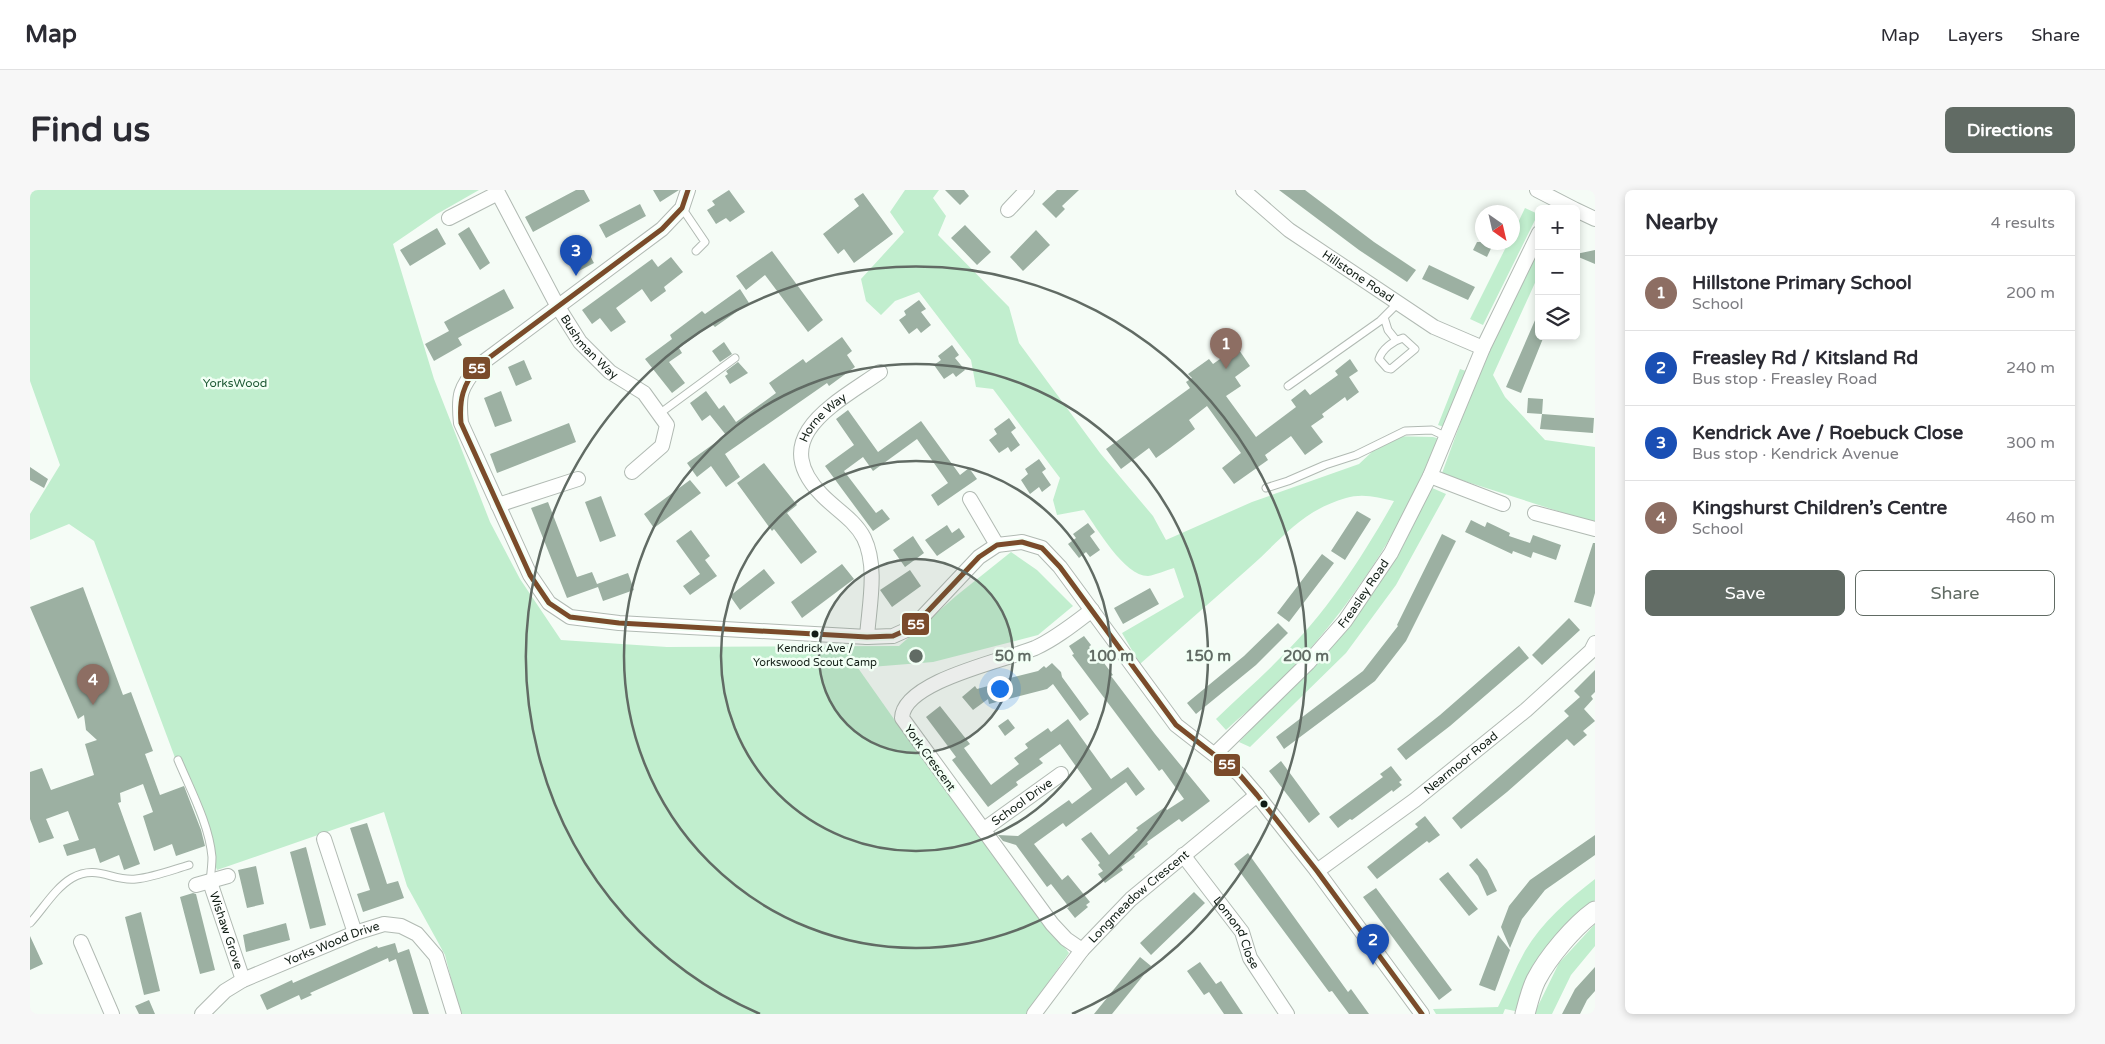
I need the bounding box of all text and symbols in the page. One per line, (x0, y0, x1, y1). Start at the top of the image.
text: Map (25, 20, 77, 49)
text: Map (1881, 24, 1920, 46)
text: Layers (1948, 24, 2003, 46)
text: Share (2031, 24, 2080, 46)
button: Directions (1945, 107, 2075, 153)
text: Find us (30, 109, 150, 151)
north arrow (1475, 205, 1520, 250)
map controls (1535, 205, 1580, 340)
button: + (1535, 205, 1580, 250)
text: Nearby (1645, 210, 1718, 235)
text: 4 results (1991, 213, 2055, 233)
pin: 3 (560, 235, 592, 276)
street label: Hillstone Road (1320, 247, 1396, 305)
button: − (1535, 250, 1580, 295)
text: Hillstone Primary School (1692, 272, 1912, 294)
text: 1 (1656, 283, 1666, 303)
text: 200 m (2006, 283, 2055, 303)
text: School (1692, 294, 1744, 314)
button: layers (1535, 295, 1580, 340)
street label: Bushman Way (558, 312, 621, 383)
pin: 1 (1210, 328, 1242, 369)
text: Freasley Rd / Kitsland Rd (1692, 347, 1918, 369)
line badge: 55 (462, 356, 491, 380)
text: 2 (1656, 358, 1666, 378)
text: 240 m (2006, 358, 2055, 378)
text: 55 (468, 360, 486, 377)
text: Bus stop · Freasley Road (1692, 369, 1877, 389)
park label: YorksWood (203, 376, 267, 390)
street label: Horne Way (796, 390, 849, 444)
text: Kendrick Ave / Roebuck Close (1692, 422, 1963, 444)
text: 3 (1656, 433, 1666, 453)
text: 300 m (2006, 433, 2055, 453)
text: Bus stop · Kendrick Avenue (1692, 444, 1899, 464)
text: Kingshurst Children’s Centre (1692, 497, 1947, 519)
text: 4 (1656, 508, 1666, 528)
text: 460 m (2006, 508, 2055, 528)
text: School (1692, 519, 1744, 539)
street label: Freasley Road (1335, 557, 1392, 631)
button: Save (1645, 570, 1845, 616)
button: Share (1855, 570, 2055, 616)
line badge: 55 (901, 612, 930, 636)
text: 55 (907, 616, 925, 633)
marker: Kendrick Ave / Yorkswood Scout Camp (810, 629, 820, 639)
place label: Kendrick Ave / Yorkswood Scout Camp (753, 642, 877, 669)
centre of rings (907, 647, 925, 665)
text: 50 m (995, 647, 1031, 665)
text: 100 m (1088, 647, 1134, 665)
text: 150 m (1185, 647, 1231, 665)
text: 200 m (1283, 647, 1329, 665)
pin: 4 (77, 664, 109, 705)
your location (987, 676, 1013, 702)
street label: York Crescent (901, 722, 959, 794)
street label: Nearmoor Road (1421, 729, 1501, 797)
line badge: 55 (1213, 753, 1241, 777)
text: 55 (1218, 756, 1236, 773)
street label: School Drive (989, 775, 1055, 829)
unlabelled marker (1259, 799, 1269, 809)
street label: Longmeadow Crescent (1086, 847, 1192, 946)
street label: Wishaw Grove (207, 890, 246, 971)
street label: Lomond Close (1210, 894, 1262, 972)
street label: Yorks Wood Drive (283, 919, 381, 969)
pin: 2 (1357, 924, 1389, 965)

